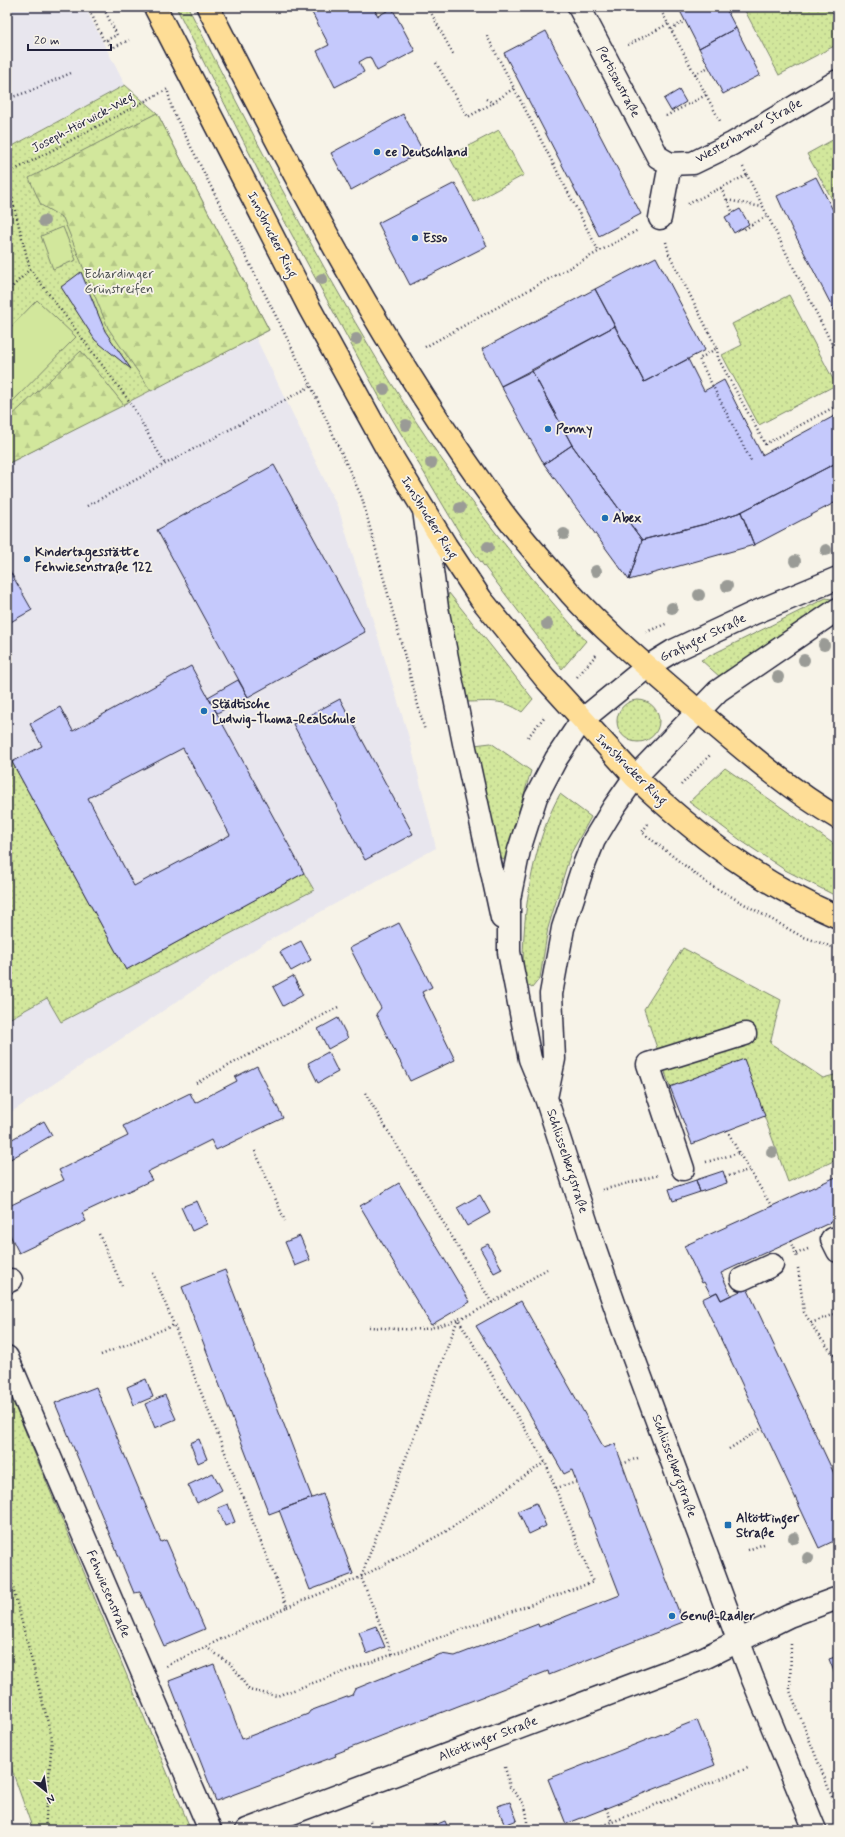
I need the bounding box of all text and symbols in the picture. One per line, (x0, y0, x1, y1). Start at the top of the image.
scale bar (28, 26, 111, 52)
text: 20 m (34, 33, 60, 49)
street label: Pertisaustraße (592, 43, 644, 121)
street label: Joseph-Hörwick-Weg (29, 89, 138, 159)
street label: Westerhamer Straße (693, 95, 805, 167)
place label: ee Deutschland (385, 144, 468, 161)
marker: ee Deutschland (372, 147, 382, 157)
street label: Innsbrucker Ring (241, 189, 301, 282)
place label: Esso (423, 230, 448, 247)
marker: Esso (410, 233, 420, 243)
park label: Echardinger Grünstreifen (84, 266, 154, 298)
place label: Penny (556, 421, 592, 438)
marker: Penny (543, 424, 553, 434)
street label: Innsbrucker Ring (395, 473, 461, 564)
place label: Abex (613, 510, 642, 527)
marker: Abex (600, 513, 610, 523)
place label: Kindertagesstätte Fehwiesenstraße 122 (35, 544, 153, 576)
marker: Kindertagesstätte Fehwiesenstraße 122 (22, 554, 32, 564)
street label: Grafinger Straße (657, 610, 750, 668)
place label: Städtische Ludwig-Thoma-Realschule (212, 696, 356, 729)
marker: Städtische Ludwig-Thoma-Realschule (199, 706, 209, 716)
street label: Innsbrucker Ring (590, 731, 670, 811)
street label: Schlüsselbergstraße (540, 1107, 592, 1216)
street label: Schlüsselbergstraße (646, 1412, 701, 1521)
place label: Altöttinger Straße (736, 1510, 800, 1542)
marker: Altöttinger Straße (723, 1520, 733, 1530)
street label: Fehwiesenstraße (82, 1548, 134, 1640)
place label: Genuß-Radler (680, 1608, 755, 1625)
marker: Genuß-Radler (667, 1611, 677, 1621)
street label: Altöttinger Straße (436, 1712, 541, 1768)
north arrow (26, 1771, 66, 1811)
text: N (44, 1791, 57, 1807)

